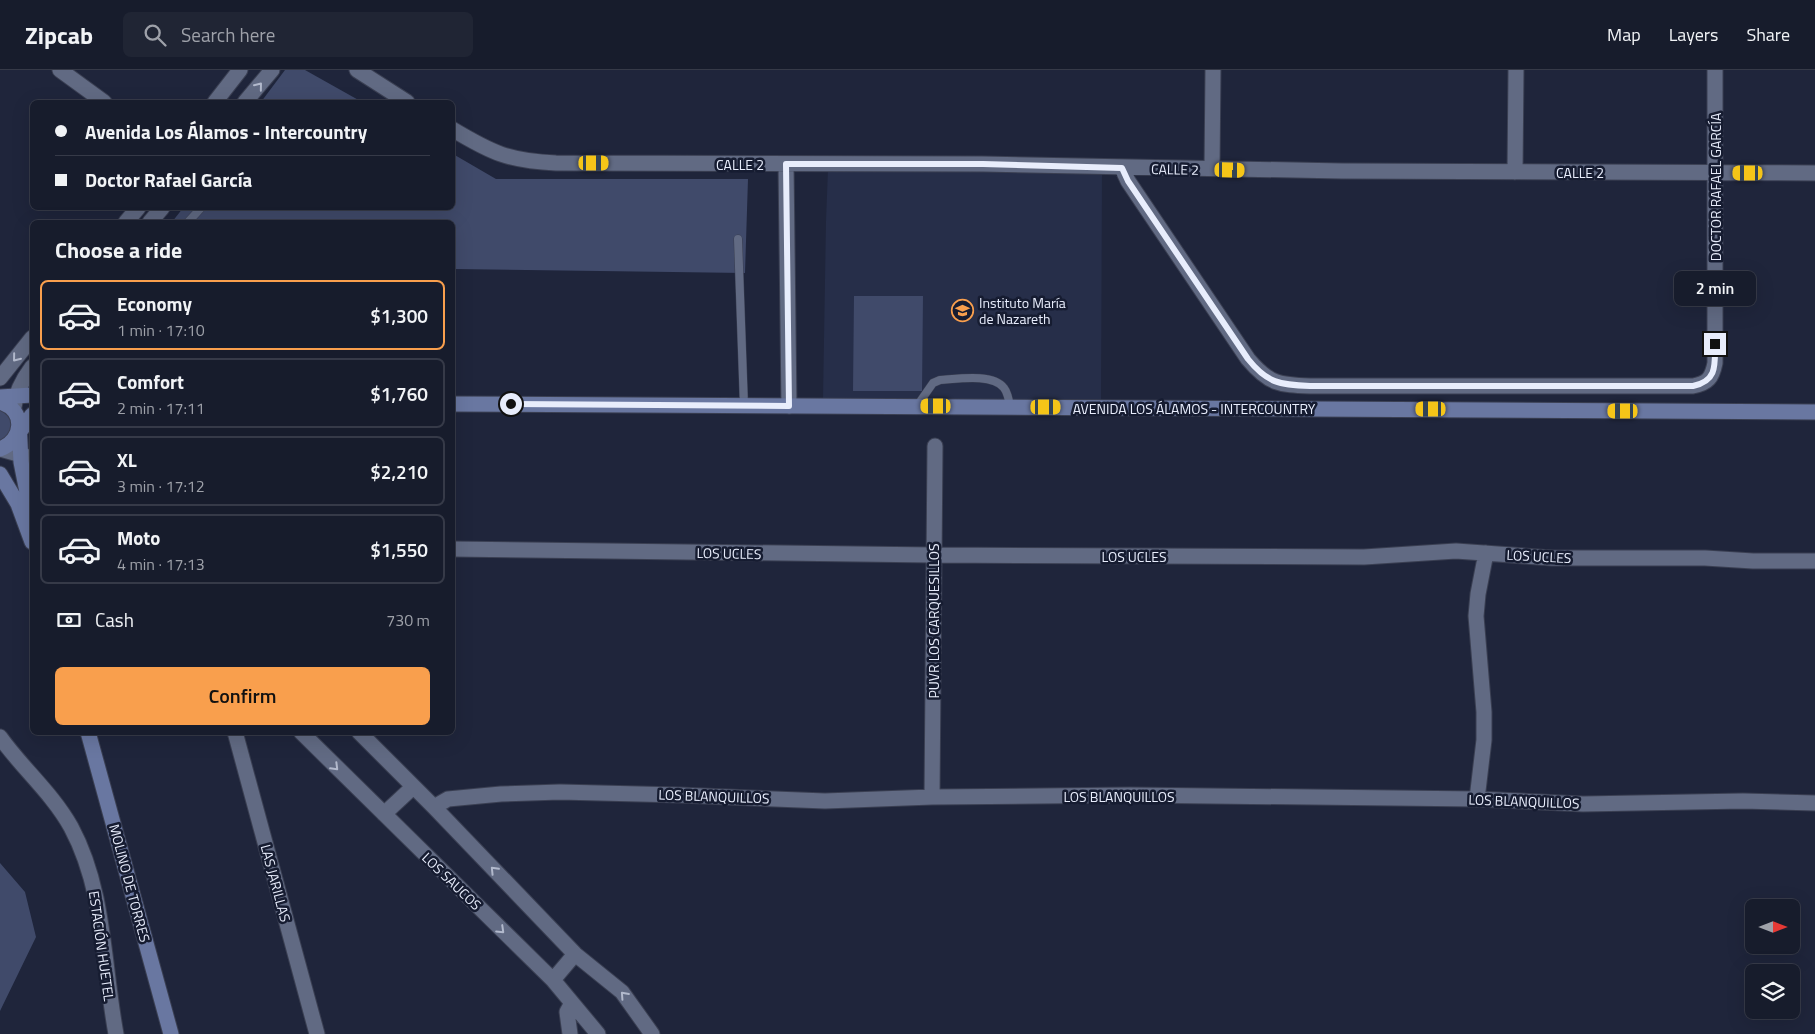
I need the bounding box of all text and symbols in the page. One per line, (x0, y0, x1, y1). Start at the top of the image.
search box (123, 12, 473, 57)
text: Zipcab (25, 17, 93, 53)
text: Search here (181, 20, 275, 49)
icon: search (141, 21, 169, 49)
text: Map (1607, 21, 1641, 48)
text: Layers (1669, 21, 1718, 48)
text: Share (1746, 21, 1790, 48)
one-way arrow (253, 83, 261, 92)
street label: DOCTOR RAFAEL GARCÍA (1705, 112, 1726, 261)
text: Avenida Los Álamos - Intercountry (85, 117, 367, 146)
street label: CALLE 2 (716, 154, 764, 175)
car (579, 156, 609, 171)
street label: CALLE 2 (1151, 158, 1199, 180)
car (1214, 162, 1245, 178)
street label: CALLE 2 (1556, 162, 1604, 183)
text: Doctor Rafael García (85, 165, 252, 194)
car (1733, 166, 1763, 181)
text: Choose a ride (55, 233, 182, 267)
callout: 2 min (1674, 272, 1756, 306)
text: 2 min (1696, 276, 1734, 300)
text: Economy (117, 289, 192, 318)
place label: Instituto María de Nazareth (979, 292, 1066, 329)
icon: car (57, 293, 102, 338)
school or university icon: Instituto María de Nazareth (951, 298, 975, 322)
text: $1,300 (370, 301, 428, 330)
text: 1 min · 17:10 (117, 318, 205, 342)
route end (1704, 333, 1726, 355)
one-way arrow (13, 353, 22, 362)
text: Comfort (117, 367, 184, 396)
icon: car (57, 371, 102, 416)
text: $1,760 (370, 379, 428, 408)
route start (500, 393, 522, 415)
text: 2 min · 17:11 (117, 396, 205, 420)
street label: AVENIDA LOS ÁLAMOS - INTERCOUNTRY (1073, 398, 1316, 419)
car (921, 399, 951, 414)
car (1031, 400, 1061, 415)
car (1416, 402, 1446, 417)
car (1608, 404, 1638, 419)
text: XL (117, 445, 137, 474)
icon: car (57, 449, 102, 494)
text: $2,210 (370, 457, 428, 486)
text: 3 min · 17:12 (117, 474, 205, 498)
text: Moto (117, 523, 160, 552)
icon: car (57, 527, 102, 572)
text: $1,550 (370, 535, 428, 564)
street label: LOS UCLES (696, 542, 762, 564)
street label: PUVR LOS CARQUESILLOS (923, 543, 944, 699)
street label: LOS UCLES (1506, 544, 1572, 568)
street label: LOS UCLES (1102, 546, 1166, 567)
text: 4 min · 17:13 (117, 552, 205, 576)
text: Cash (95, 605, 134, 634)
icon: cash (55, 606, 83, 634)
text: 730 m (386, 608, 430, 632)
button: Confirm (55, 667, 430, 725)
one-way arrow (329, 761, 338, 770)
street label: LOS BLANQUILLOS (658, 784, 770, 808)
street label: LOS BLANQUILLOS (1063, 786, 1175, 807)
street label: LOS BLANQUILLOS (1468, 789, 1580, 813)
street label: MOLINO DE TORRES (104, 822, 156, 944)
street label: LAS JARILLAS (256, 842, 296, 924)
street label: LOS SAUCOS (418, 847, 486, 915)
one-way arrow (491, 867, 500, 876)
street label: ESTACIÓN HUETEL (84, 890, 120, 1003)
north arrow (1745, 899, 1800, 954)
map controls (1745, 899, 1800, 1019)
one-way arrow (496, 924, 505, 933)
button: layers (1745, 964, 1800, 1019)
one-way arrow (620, 991, 629, 1000)

